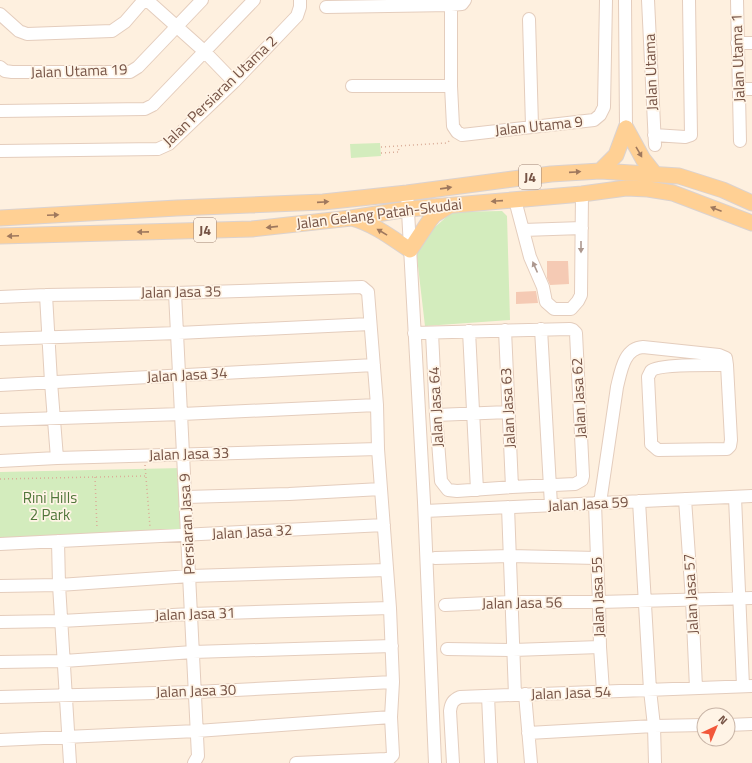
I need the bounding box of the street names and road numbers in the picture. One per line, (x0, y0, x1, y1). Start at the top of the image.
street label: Jalan Utama 1 (724, 13, 751, 103)
street label: Jalan Persiaran Utama 2 (157, 30, 282, 152)
street label: Jalan Utama (638, 33, 663, 111)
street label: Jalan Utama 19 (30, 57, 128, 84)
street label: Jalan Utama 9 (494, 109, 584, 142)
road number: J4 (519, 165, 541, 189)
street label: Jalan Gelang Patah-Skudai (295, 192, 463, 235)
road number: J4 (194, 218, 216, 242)
street label: Jalan Jasa 35 (140, 279, 222, 304)
street label: Jalan Jasa 62 (565, 357, 592, 439)
street label: Jalan Jasa 34 (146, 361, 228, 388)
street label: Jalan Jasa 64 (422, 366, 449, 448)
street label: Jalan Jasa 63 (494, 367, 521, 449)
street label: Jalan Jasa 33 (148, 441, 230, 466)
street label: Persiaran Jasa 9 (172, 473, 201, 575)
street label: Jalan Jasa 59 (547, 490, 629, 517)
street label: Jalan Jasa 32 (211, 518, 293, 545)
street label: Jalan Jasa 57 (677, 553, 704, 635)
street label: Jalan Jasa 55 (585, 556, 610, 638)
street label: Jalan Jasa 56 (481, 590, 563, 615)
street label: Jalan Jasa 31 (154, 601, 236, 626)
street label: Jalan Jasa 30 (155, 678, 237, 703)
street label: Jalan Jasa 54 (530, 680, 612, 705)

